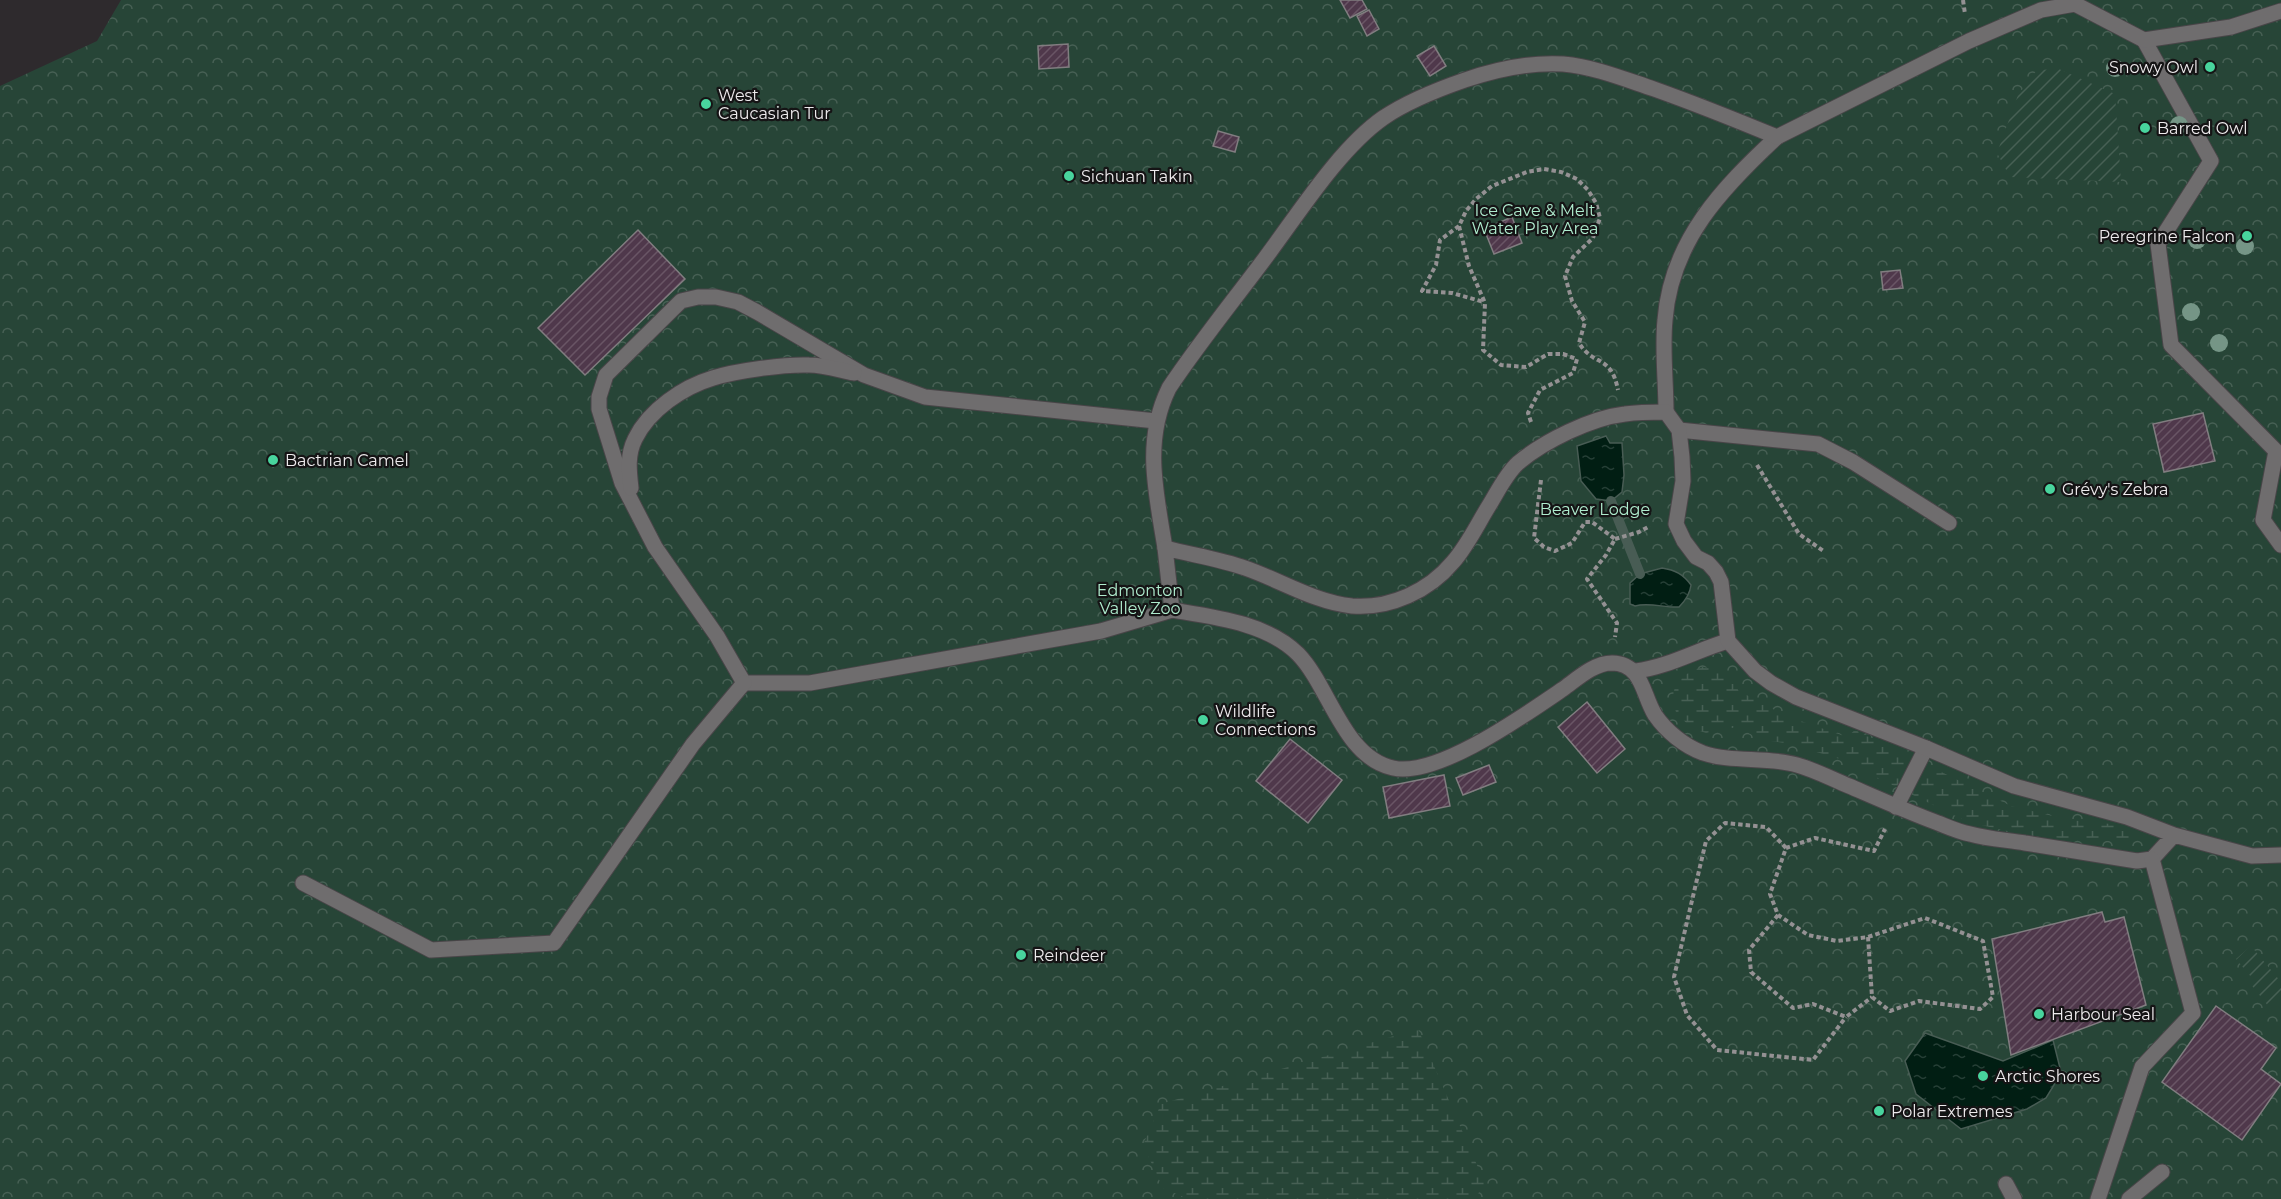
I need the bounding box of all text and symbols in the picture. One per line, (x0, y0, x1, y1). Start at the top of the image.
place label: Snowy Owl (2109, 58, 2198, 77)
marker: Snowy Owl (2203, 60, 2217, 74)
place label: West Caucasian Tur (718, 86, 831, 123)
marker: West Caucasian Tur (699, 97, 713, 111)
place label: Barred Owl (2157, 119, 2248, 138)
marker: Barred Owl (2138, 121, 2152, 135)
place label: Sichuan Takin (1081, 167, 1193, 186)
marker: Sichuan Takin (1062, 169, 1076, 183)
park label: Ice Cave & Melt Water Play Area (1471, 201, 1599, 238)
place label: Peregrine Falcon (2099, 227, 2235, 246)
marker: Peregrine Falcon (2240, 229, 2254, 243)
place label: Bactrian Camel (285, 451, 409, 470)
marker: Bactrian Camel (266, 453, 280, 467)
place label: Grévy's Zebra (2062, 480, 2168, 499)
marker: Grévy's Zebra (2043, 482, 2057, 496)
park label: Beaver Lodge (1540, 500, 1650, 519)
park label: Edmonton Valley Zoo (1097, 581, 1183, 618)
place label: Wildlife Connections (1215, 702, 1316, 739)
marker: Wildlife Connections (1196, 713, 1210, 727)
place label: Reindeer (1033, 946, 1106, 965)
marker: Reindeer (1014, 948, 1028, 962)
place label: Harbour Seal (2051, 1005, 2155, 1024)
marker: Harbour Seal (2032, 1007, 2046, 1021)
place label: Arctic Shores (1995, 1067, 2100, 1086)
marker: Arctic Shores (1976, 1069, 1990, 1083)
place label: Polar Extremes (1891, 1102, 2013, 1121)
marker: Polar Extremes (1872, 1104, 1886, 1118)

